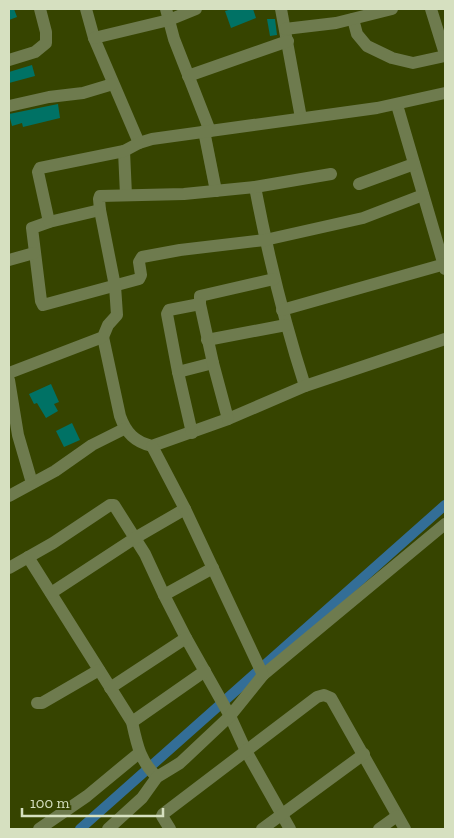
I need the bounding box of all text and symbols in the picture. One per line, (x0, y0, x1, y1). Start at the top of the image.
scale bar (22, 786, 164, 818)
text: 100 m (30, 794, 69, 812)

